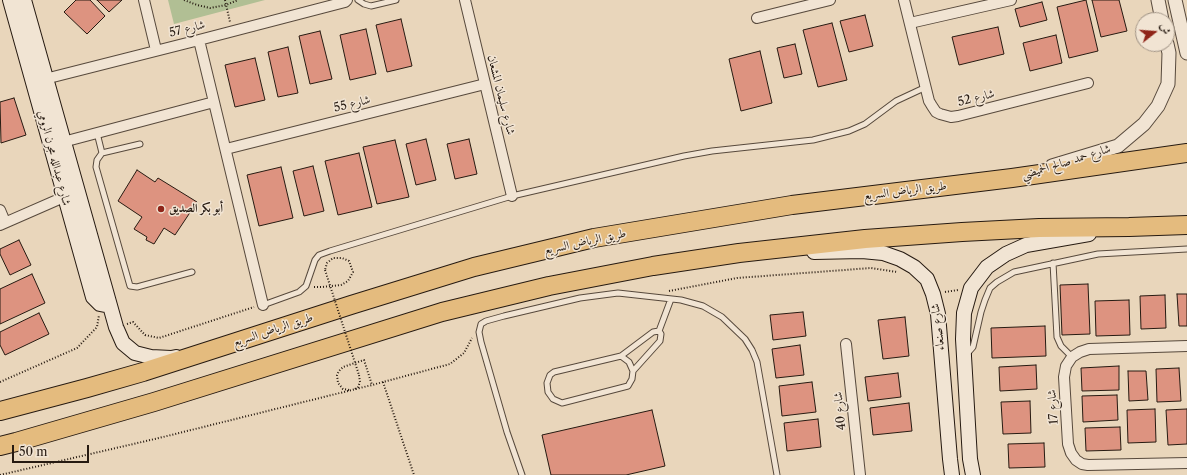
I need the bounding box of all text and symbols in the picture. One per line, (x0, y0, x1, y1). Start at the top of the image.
north arrow (1135, 12, 1175, 52)
street label: شارع 57 (168, 18, 206, 40)
text: ش (1157, 22, 1174, 36)
street label: شارع سليمان المشعان (484, 53, 518, 137)
street label: شارع 52 (956, 86, 996, 110)
street label: شارع 55 (332, 93, 372, 115)
street label: شارع عبدالله مجرن الرومي (34, 109, 74, 207)
street label: شارع حمد صالح الحميضي (1020, 142, 1112, 182)
street label: طريق الرياض السريع (863, 179, 947, 203)
place label: أبو بكر الصديق (169, 202, 223, 216)
marker: أبو بكر الصديق (156, 204, 166, 214)
street label: طريق الرياض السريع (543, 226, 627, 258)
street label: شارع صنعاء (928, 303, 948, 351)
street label: طريق الرياض السريع (231, 310, 315, 350)
street label: شارع 17 (1045, 389, 1061, 425)
street label: شارع 40 (831, 391, 849, 431)
scale bar (14, 437, 91, 463)
text: 50 m (19, 444, 48, 459)

